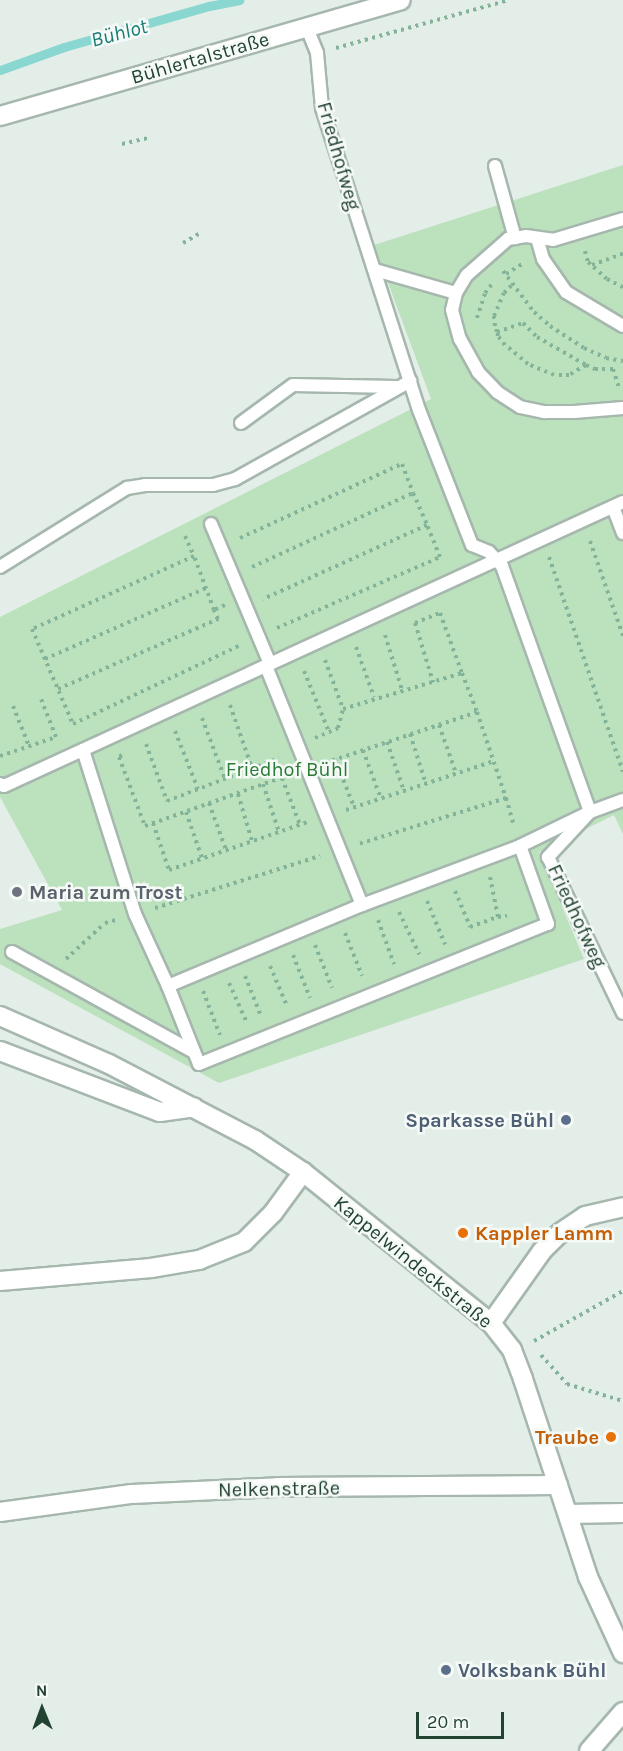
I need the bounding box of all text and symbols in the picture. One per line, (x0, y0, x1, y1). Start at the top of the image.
water label: Bühlot (88, 13, 150, 53)
street label: Bühlertalstraße (128, 27, 272, 89)
street label: Friedhofweg (312, 99, 366, 213)
park label: Friedhof Bühl (226, 757, 348, 781)
street label: Friedhofweg (543, 860, 611, 972)
place label: Maria zum Trost (29, 880, 182, 904)
marker: Maria zum Trost (10, 885, 24, 899)
place label: Sparkasse Bühl (405, 1108, 554, 1132)
marker: Sparkasse Bühl (559, 1113, 573, 1127)
street label: Kappelwindeckstraße (329, 1191, 497, 1333)
place label: Kappler Lamm (475, 1221, 613, 1245)
marker: Kappler Lamm (456, 1226, 470, 1240)
place label: Traube (535, 1425, 599, 1449)
marker: Traube (604, 1430, 618, 1444)
street label: Nelkenstraße (218, 1476, 340, 1502)
place label: Volksbank Bühl (458, 1658, 606, 1682)
marker: Volksbank Bühl (439, 1663, 453, 1677)
north arrow (12, 1679, 72, 1739)
text: N (36, 1681, 48, 1700)
scale bar (419, 1700, 508, 1738)
text: 20 m (427, 1711, 469, 1733)

